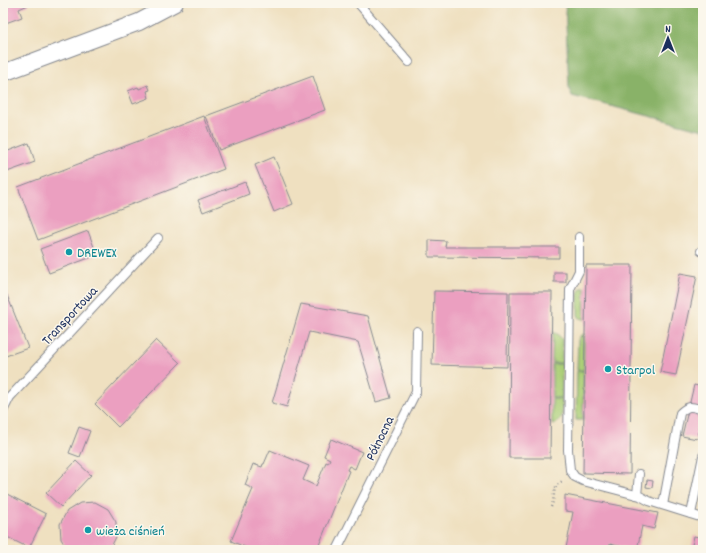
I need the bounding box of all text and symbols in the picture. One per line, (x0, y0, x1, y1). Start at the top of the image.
north arrow (648, 18, 688, 58)
text: N (665, 22, 671, 38)
place label: DREWEX (77, 244, 117, 264)
marker: DREWEX (64, 247, 74, 257)
street label: Transportowa (38, 282, 104, 350)
place label: Starpol (616, 361, 656, 381)
marker: Starpol (603, 364, 613, 374)
street label: Północna (361, 413, 400, 465)
place label: wieża ciśnień (96, 522, 165, 542)
marker: wieża ciśnień (83, 525, 93, 535)

